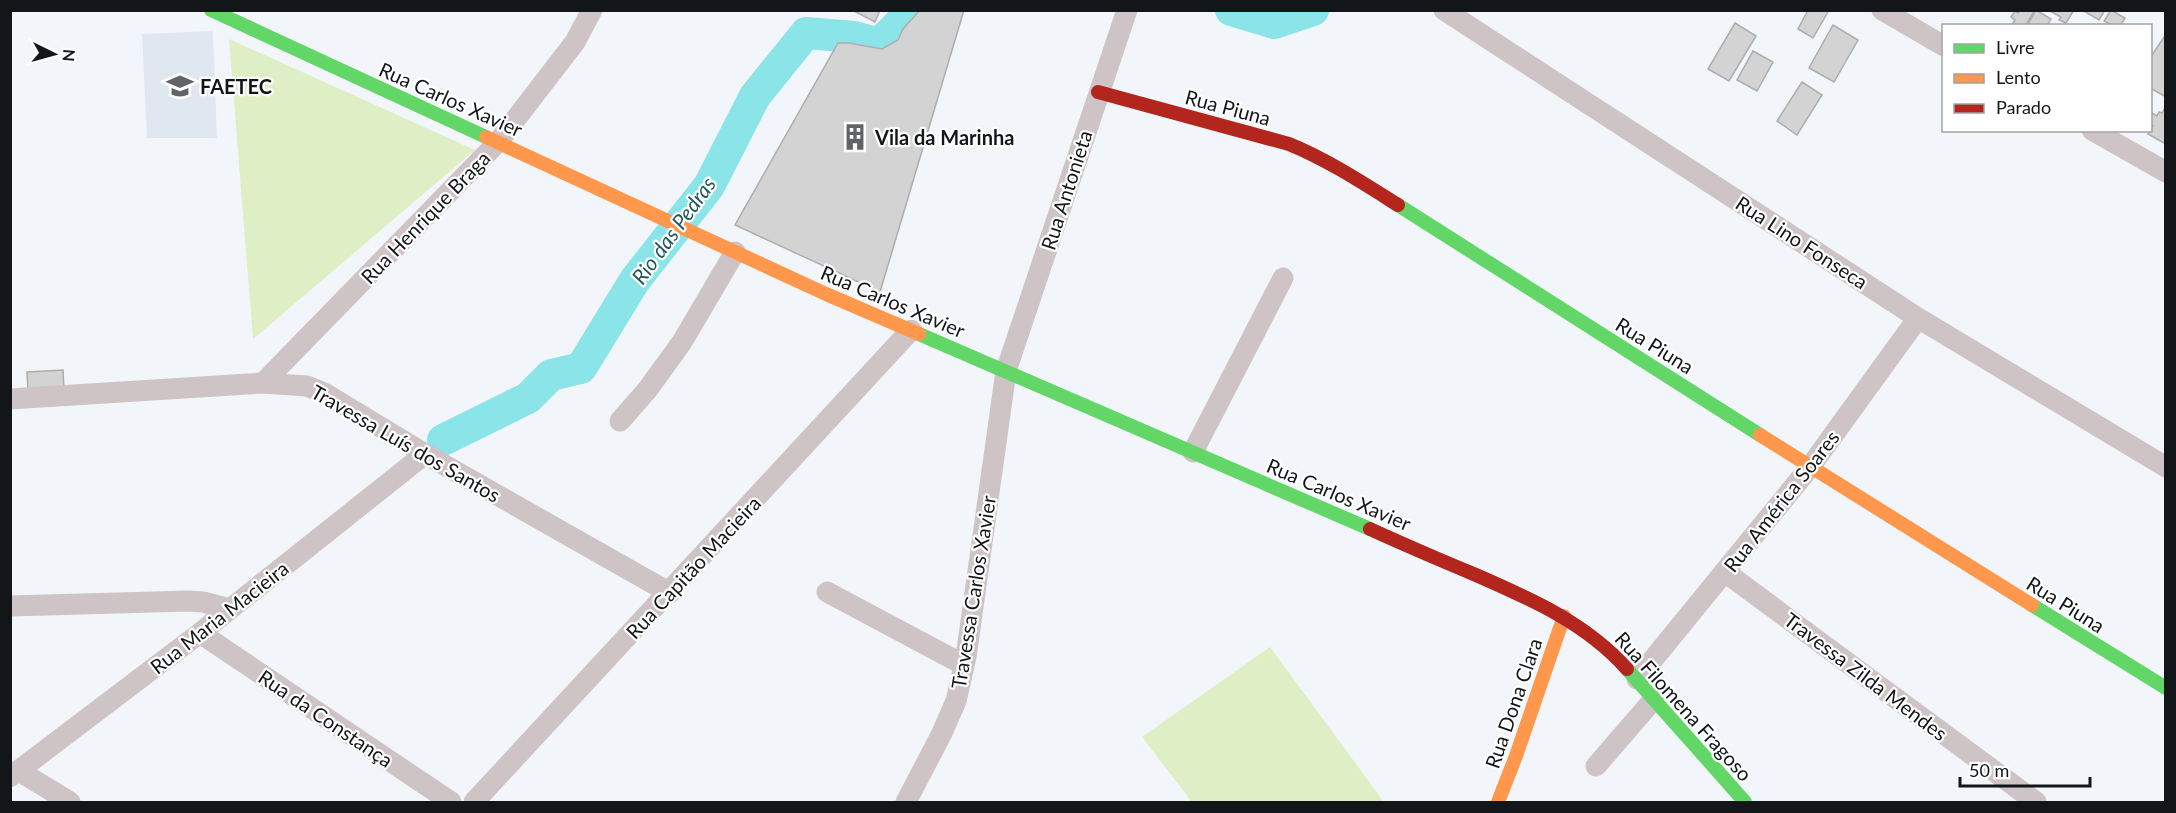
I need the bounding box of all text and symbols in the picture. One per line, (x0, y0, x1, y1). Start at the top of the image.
north arrow (24, 24, 84, 84)
legend (1942, 24, 2152, 132)
text: Livre (1996, 36, 2035, 58)
text: N (59, 48, 79, 62)
street label: Rua Carlos Xavier (376, 57, 527, 142)
text: Lento (1996, 66, 2041, 88)
school or university icon: FAETEC (165, 71, 195, 101)
place label: FAETEC (200, 74, 272, 98)
street label: Rua Piuna (1183, 84, 1273, 130)
text: Parado (1996, 96, 2051, 118)
building icon: Vila da Marinha (840, 122, 870, 152)
place label: Vila da Marinha (874, 125, 1014, 149)
street label: Rua Antonieta (1035, 127, 1097, 253)
street label: Rua Henrique Braga (356, 146, 494, 288)
water label: Rio das Pedras (626, 172, 720, 288)
street label: Rua Lino Fonseca (1731, 190, 1873, 294)
street label: Rua Carlos Xavier (817, 260, 969, 342)
street label: Rua Piuna (1612, 312, 1698, 378)
street label: Travessa Luís dos Santos (307, 379, 505, 507)
street label: Rua América Soares (1718, 425, 1844, 577)
street label: Rua Carlos Xavier (1263, 453, 1415, 535)
street label: Rua Capitão Macieira (621, 491, 765, 643)
street label: Travessa Carlos Xavier (946, 493, 1000, 690)
street label: Rua Maria Macieira (145, 556, 293, 678)
street label: Rua Piuna (2023, 571, 2109, 637)
street label: Travessa Zilda Mendes (1780, 607, 1952, 745)
street label: Rua Filomena Fragoso (1611, 626, 1757, 786)
street label: Rua Dona Clara (1480, 635, 1546, 771)
street label: Rua da Constança (254, 664, 398, 772)
scale bar (1960, 750, 2090, 788)
text: 50 m (1969, 759, 2009, 781)

